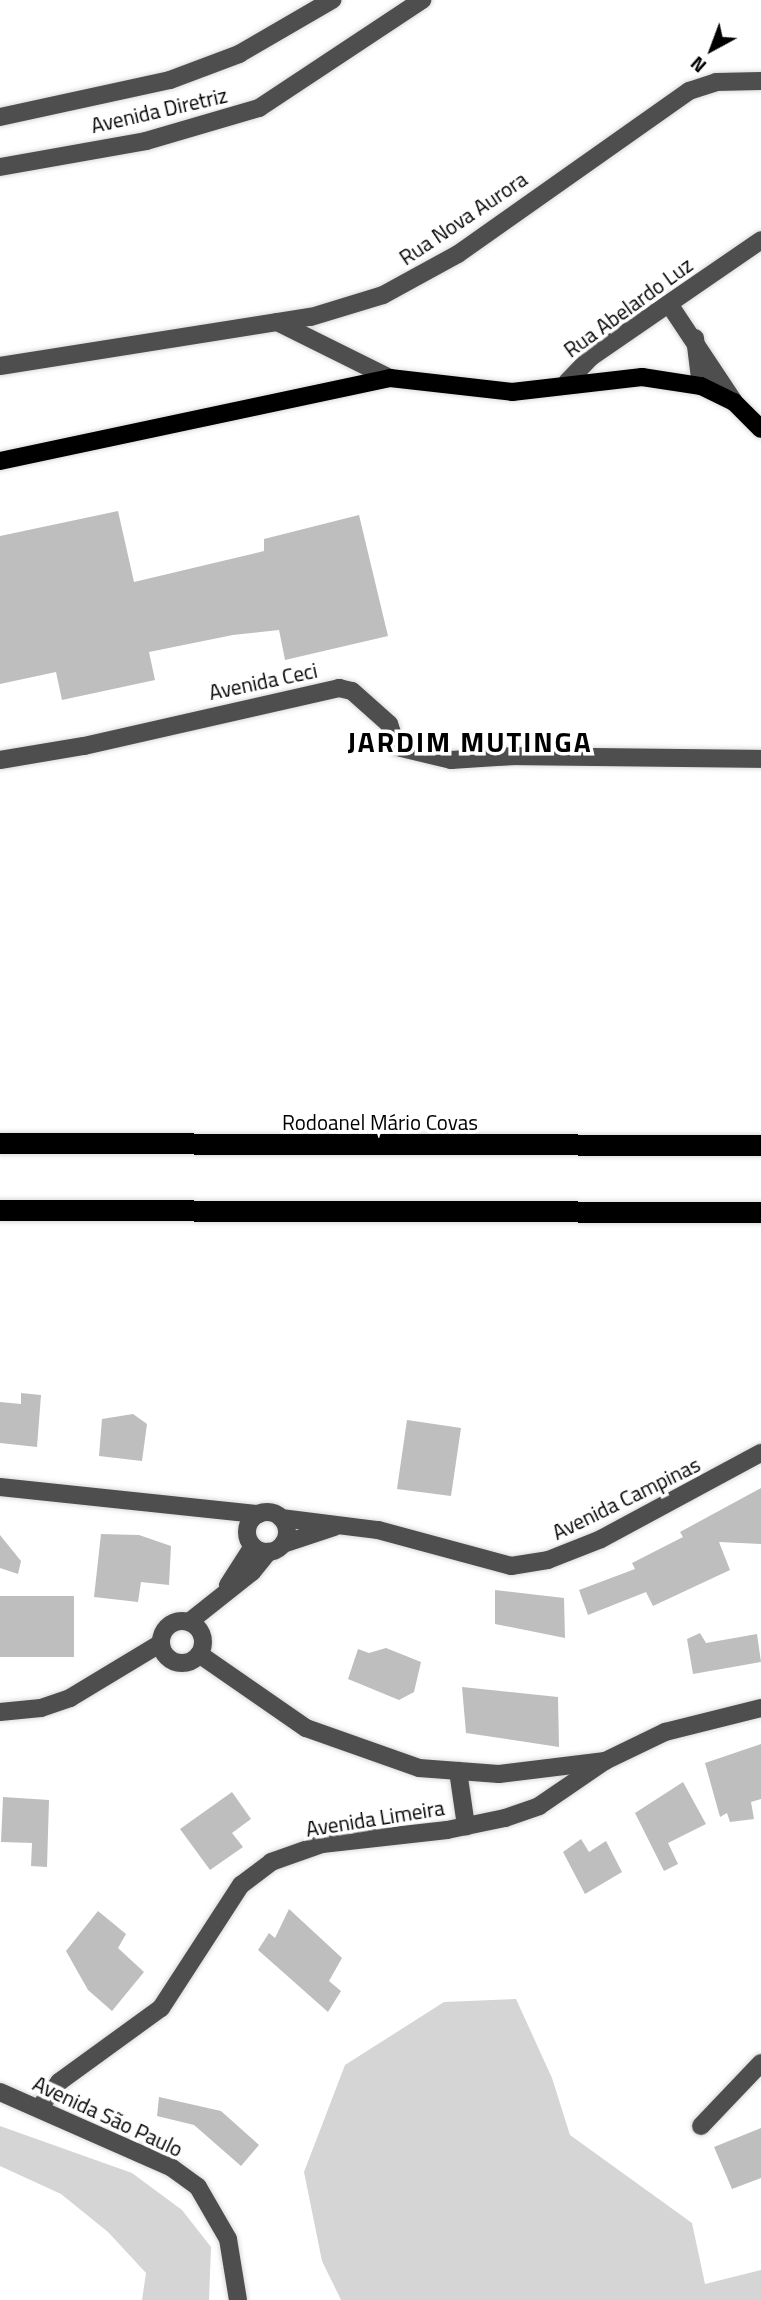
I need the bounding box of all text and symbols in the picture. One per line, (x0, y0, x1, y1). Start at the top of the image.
north arrow (677, 14, 747, 84)
text: N (683, 50, 712, 80)
street label: Avenida Diretriz (88, 82, 230, 138)
street label: Rua Nova Aurora (394, 166, 532, 270)
street label: Rua Abelardo Luz (559, 252, 697, 362)
street label: Avenida Ceci (206, 657, 320, 705)
district label: JARDIM MUTINGA (349, 725, 591, 759)
street label: Rodoanel Mário Covas (282, 1109, 478, 1135)
street label: Avenida Campinas (548, 1451, 704, 1545)
street label: Avenida Limeira (304, 1795, 446, 1841)
street label: Avenida São Paulo (29, 2070, 187, 2162)

